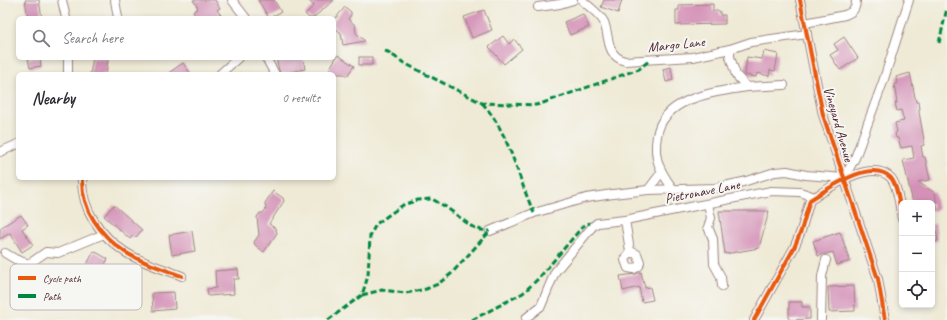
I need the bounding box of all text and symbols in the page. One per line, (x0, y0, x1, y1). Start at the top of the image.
search box (16, 16, 336, 60)
icon: search (30, 27, 52, 49)
text: Search here (62, 29, 123, 48)
street label: Margo Lane (647, 33, 707, 56)
street label: Vineyard Avenue (820, 85, 858, 165)
text: Nearby (32, 88, 75, 109)
text: 0 results (282, 90, 320, 106)
street label: Pietronave Lane (663, 176, 742, 207)
map controls (899, 200, 935, 308)
button: + (899, 200, 935, 236)
button: − (899, 236, 935, 272)
legend (10, 264, 142, 310)
text: Cycle path (43, 271, 82, 285)
button: locate (899, 272, 935, 308)
text: Path (43, 289, 62, 303)

